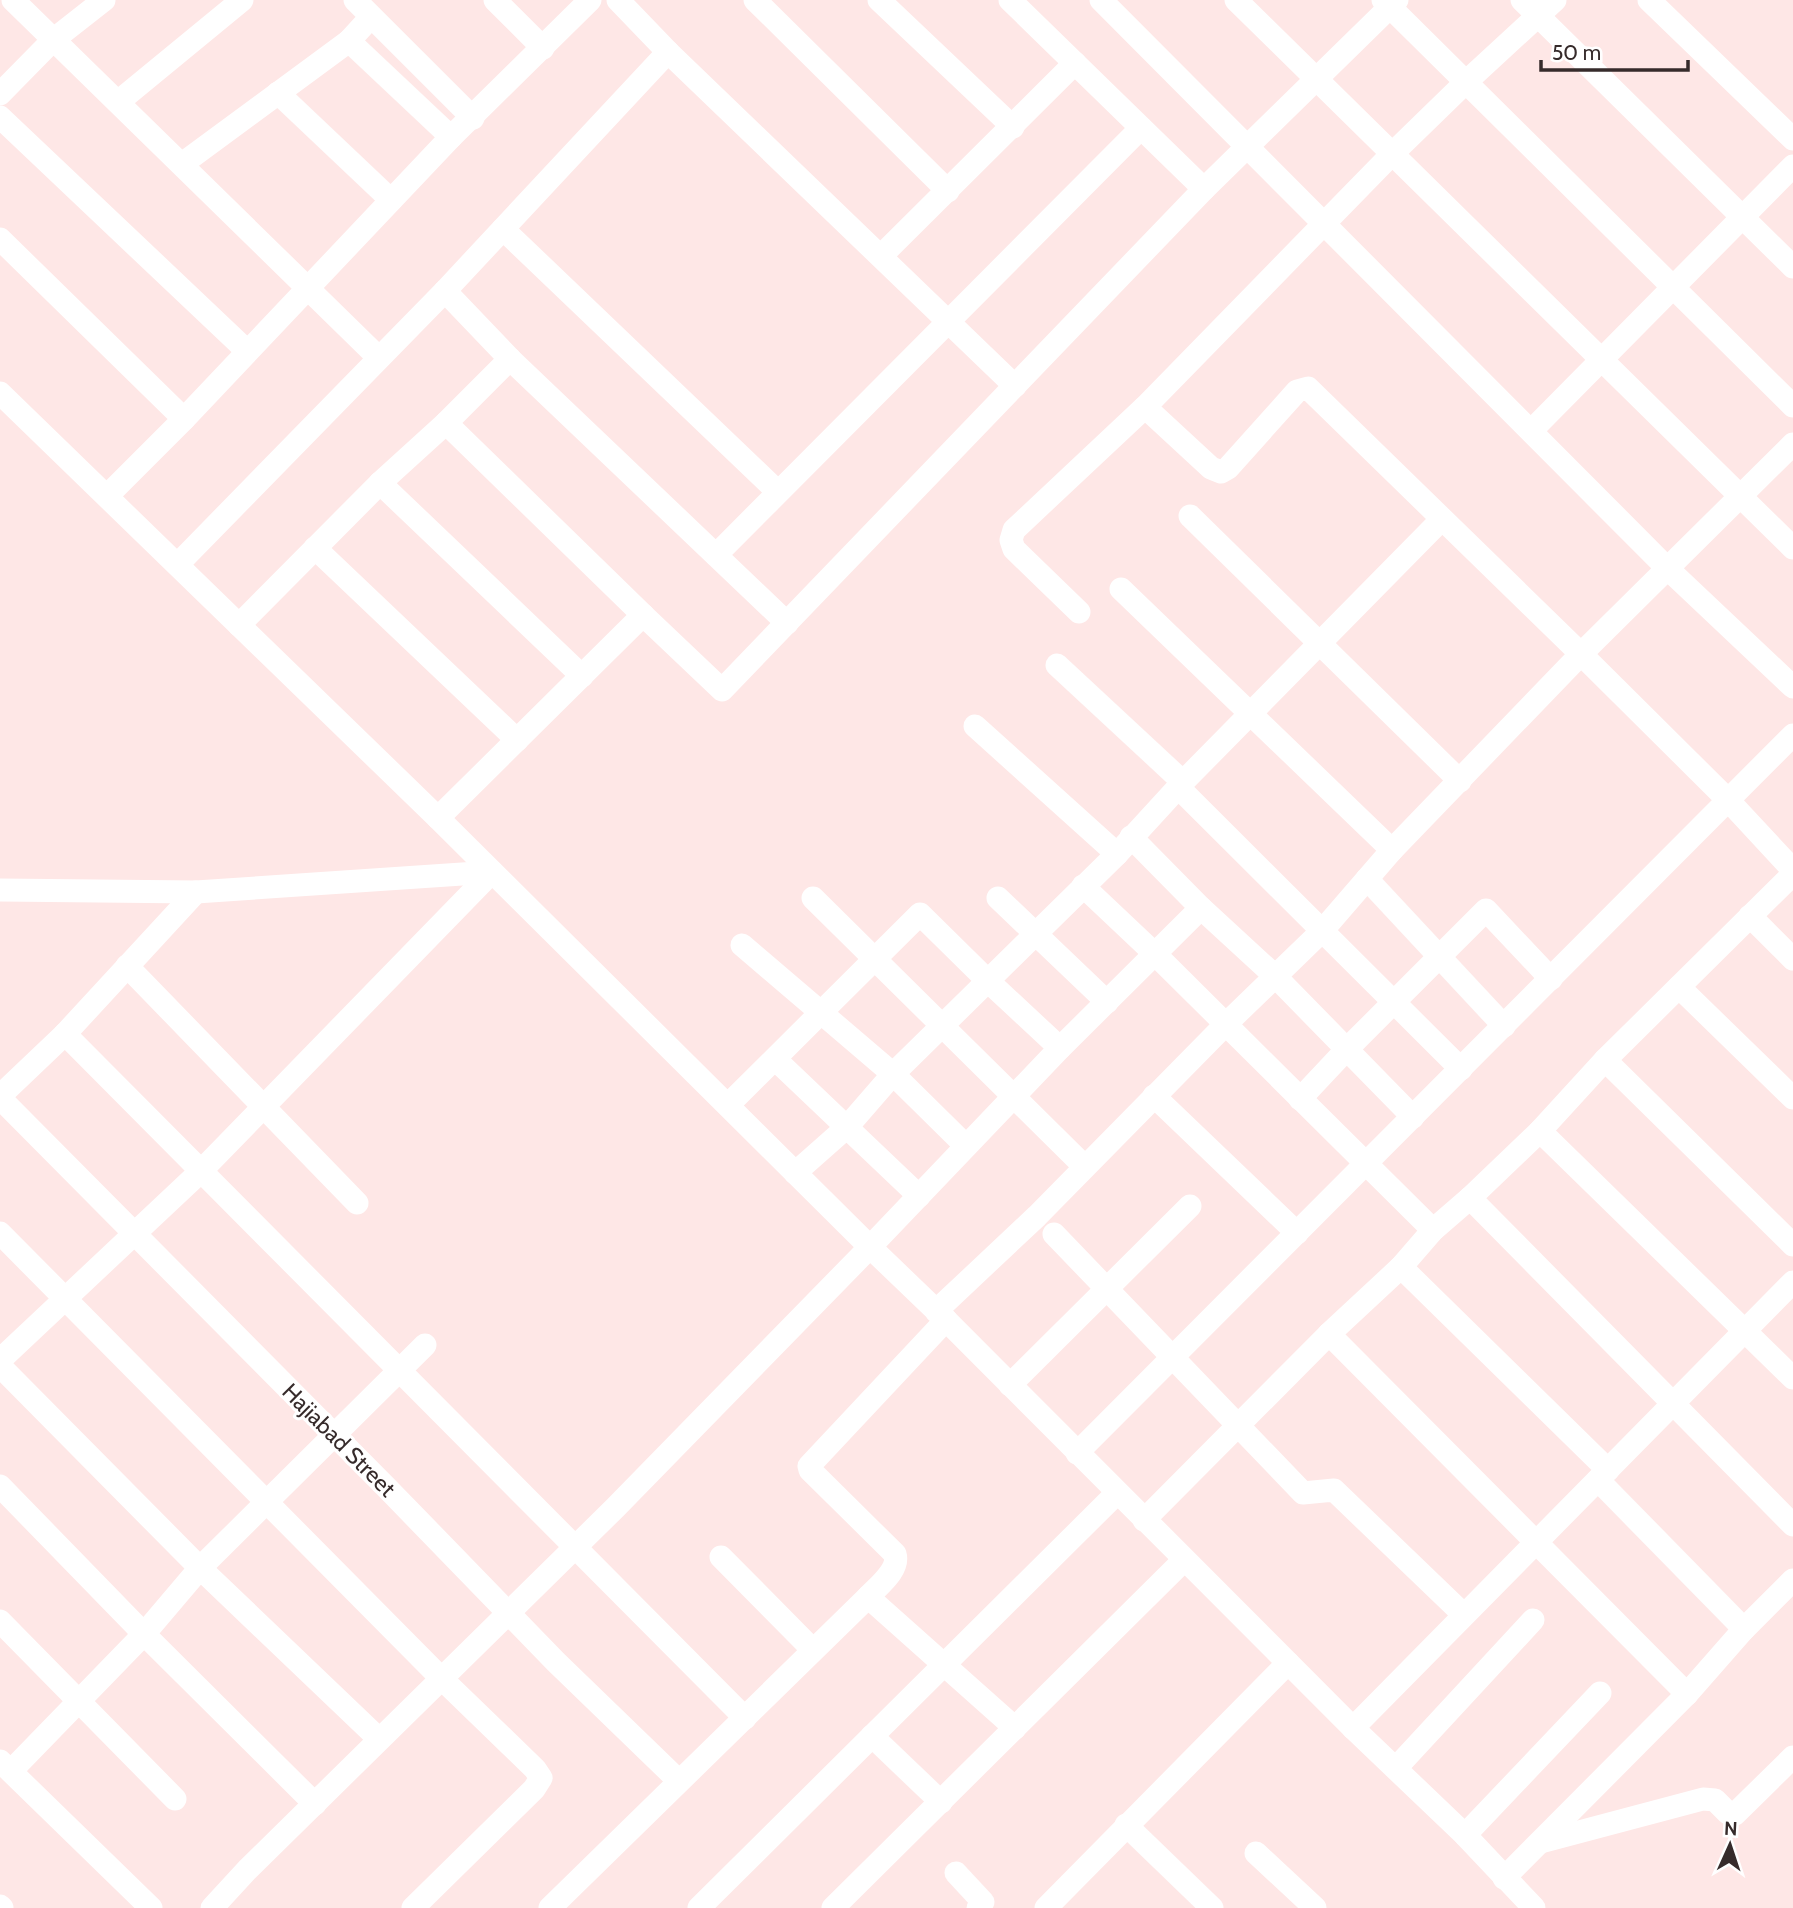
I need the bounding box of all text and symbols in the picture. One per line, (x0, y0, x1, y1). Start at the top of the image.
scale bar (1541, 28, 1688, 72)
text: 50 m (1552, 40, 1601, 65)
street label: Hajiabad Street (277, 1378, 402, 1503)
north arrow (1695, 1810, 1765, 1880)
text: N (1724, 1817, 1738, 1840)

